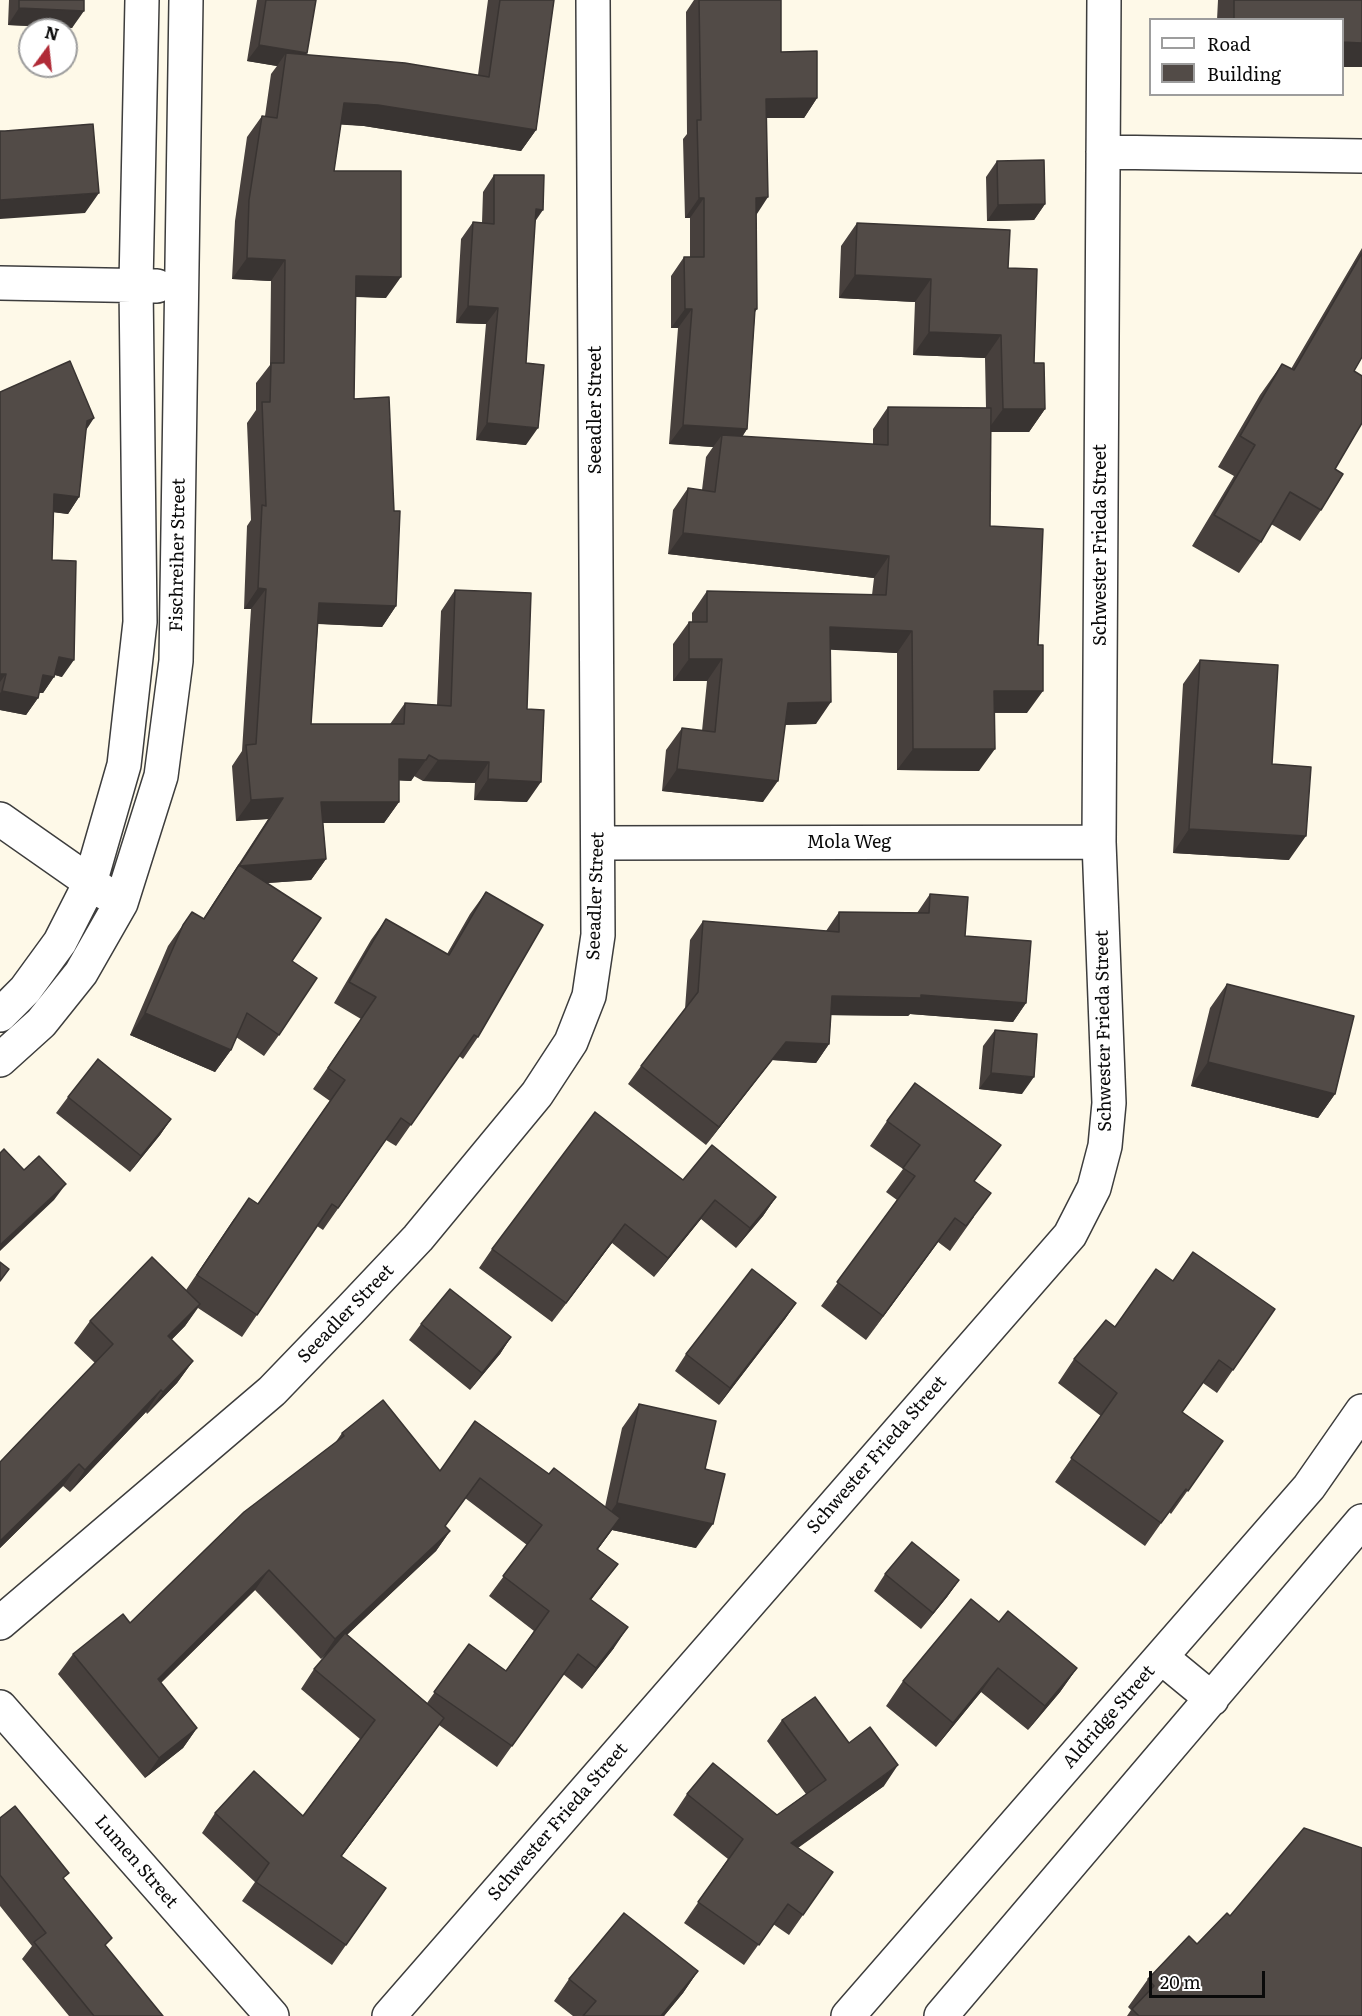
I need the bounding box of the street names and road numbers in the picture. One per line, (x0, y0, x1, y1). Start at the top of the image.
street label: Seeadler Street (585, 346, 607, 474)
street label: Schwester Frieda Street (1090, 444, 1112, 646)
street label: Fischreiher Street (166, 478, 190, 632)
street label: Seeadler Street (583, 831, 609, 961)
street label: Mola Weg (807, 832, 891, 854)
street label: Schwester Frieda Street (1091, 930, 1117, 1132)
street label: Seeadler Street (294, 1260, 398, 1368)
street label: Schwester Frieda Street (803, 1372, 951, 1538)
street label: Aldridge Street (1058, 1661, 1160, 1773)
street label: Schwester Frieda Street (484, 1739, 632, 1905)
street label: Lumen Street (90, 1811, 182, 1913)

